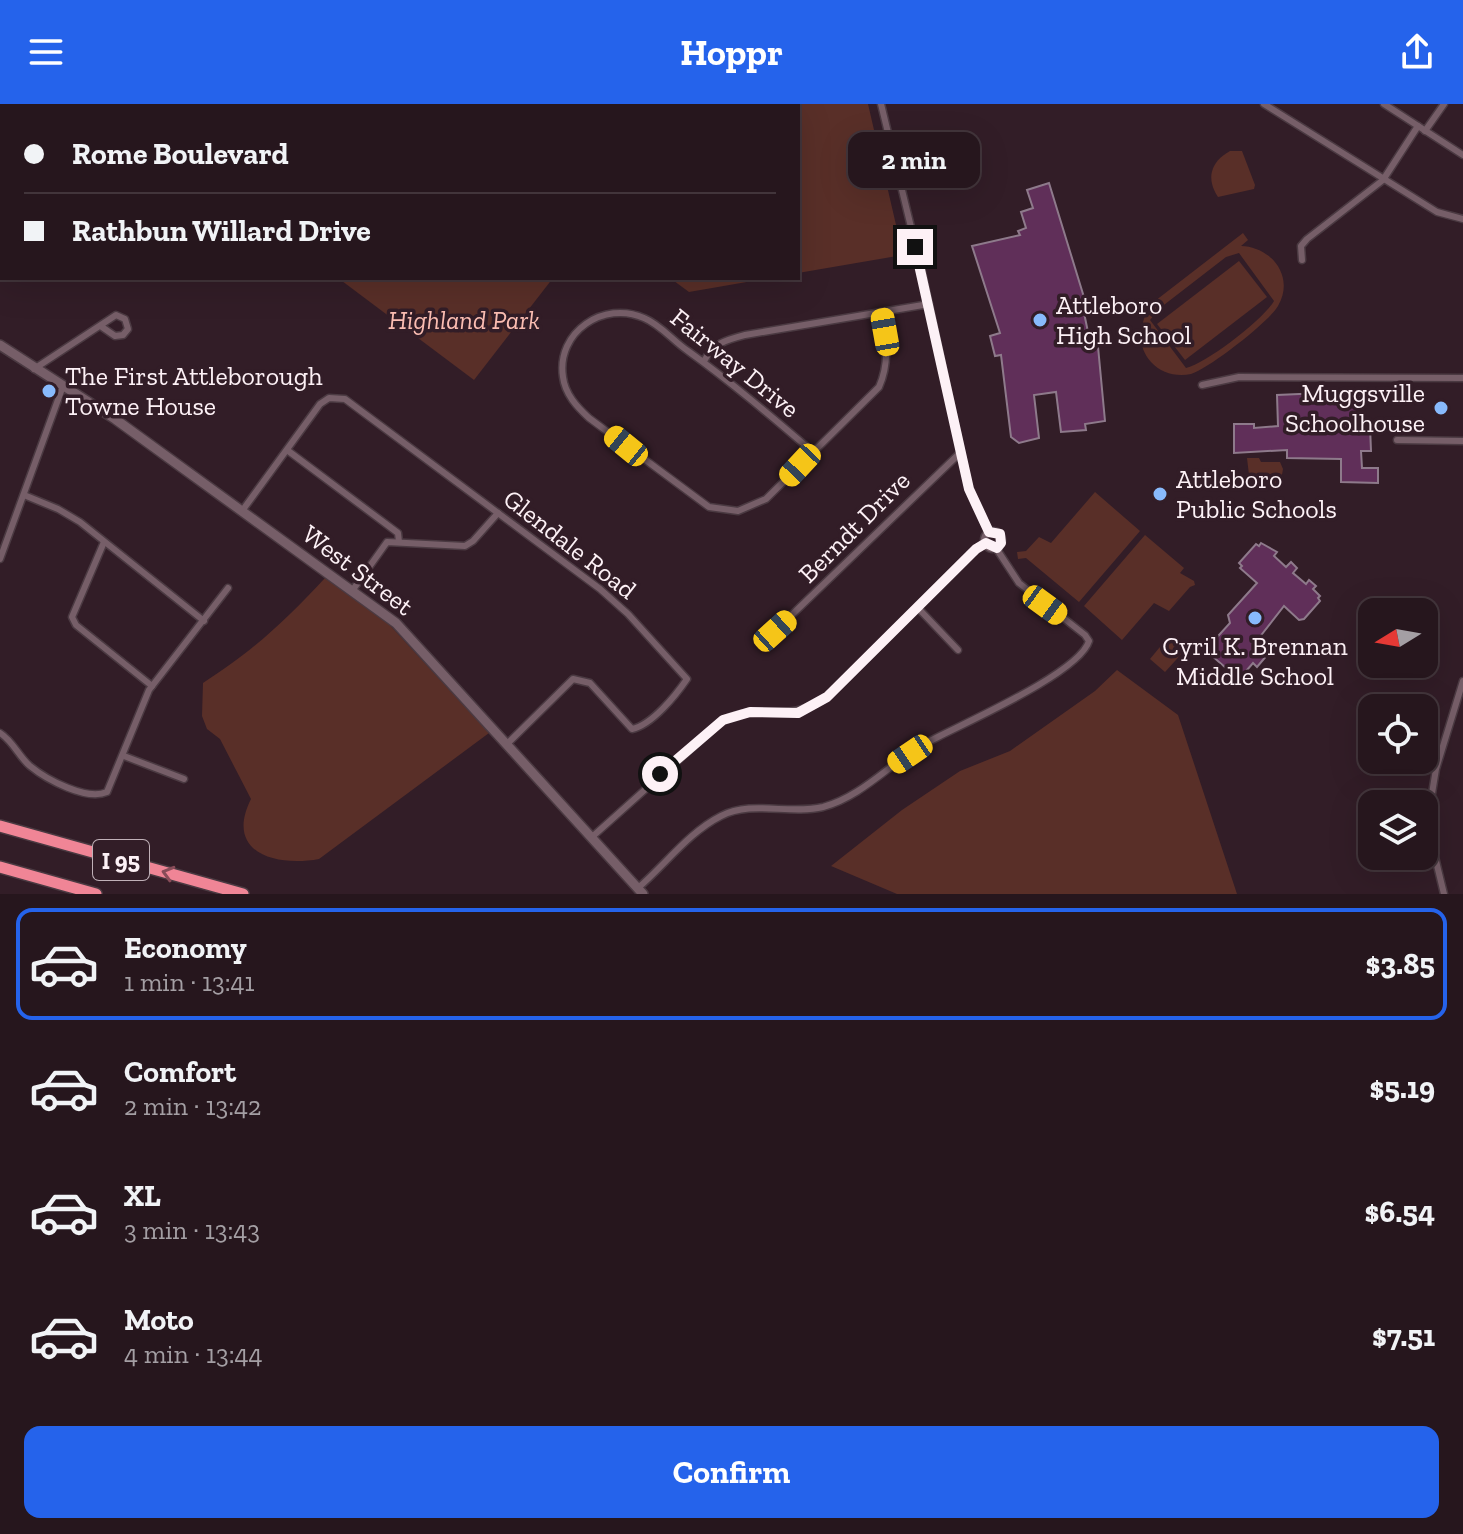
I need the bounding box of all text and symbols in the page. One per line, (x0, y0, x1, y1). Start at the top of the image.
icon: menu (24, 30, 68, 74)
icon: share (1395, 30, 1439, 74)
text: Hoppr (680, 31, 783, 74)
callout: 2 min (849, 131, 981, 187)
text: Rome Boulevard (72, 136, 289, 172)
text: 2 min (882, 144, 946, 176)
text: Rathbun Willard Drive (72, 213, 371, 249)
route end (897, 229, 933, 265)
place label: Attleboro High School (1056, 289, 1191, 351)
street label: Fairway Drive (664, 301, 806, 425)
park label: Highland Park (388, 304, 540, 336)
car (869, 306, 901, 358)
marker: Attleboro High School (1031, 311, 1049, 329)
place label: The First Attleborough Towne House (65, 360, 323, 422)
place label: Muggsville Schoolhouse (1285, 377, 1425, 439)
marker: The First Attleborough Towne House (40, 382, 58, 400)
marker: Muggsville Schoolhouse (1432, 399, 1450, 417)
car (600, 422, 652, 470)
car (775, 439, 825, 491)
place label: Attleboro Public Schools (1176, 463, 1337, 525)
street label: Berndt Drive (791, 464, 917, 590)
street label: Glendale Road (497, 482, 643, 606)
marker: Attleboro Public Schools (1151, 485, 1169, 503)
street label: West Street (296, 518, 420, 622)
car (1019, 581, 1071, 629)
north arrow (1358, 598, 1438, 678)
map controls (1358, 598, 1438, 870)
car (749, 606, 801, 656)
marker: Cyril K. Brennan Middle School (1246, 609, 1264, 627)
place label: Cyril K. Brennan Middle School (1162, 630, 1348, 692)
button: locate (1358, 694, 1438, 774)
car (883, 731, 937, 777)
route start (642, 756, 678, 792)
button: layers (1358, 790, 1438, 870)
road number: I 95 (93, 840, 149, 880)
one-way arrow (161, 866, 175, 882)
icon: car (28, 928, 100, 1000)
text: Economy (124, 930, 247, 966)
text: $3.85 (1366, 946, 1435, 982)
text: 1 min · 13:41 (124, 966, 255, 998)
icon: car (28, 1052, 100, 1124)
text: Comfort (124, 1054, 236, 1090)
text: $5.19 (1370, 1070, 1435, 1106)
text: 2 min · 13:42 (124, 1090, 261, 1122)
icon: car (28, 1176, 100, 1248)
text: XL (124, 1178, 161, 1214)
text: $6.54 (1365, 1194, 1435, 1230)
text: 3 min · 13:43 (124, 1214, 260, 1246)
icon: car (28, 1300, 100, 1372)
text: Moto (124, 1302, 194, 1338)
text: $7.51 (1372, 1318, 1435, 1354)
text: 4 min · 13:44 (124, 1338, 263, 1370)
button: Confirm (24, 1426, 1439, 1518)

